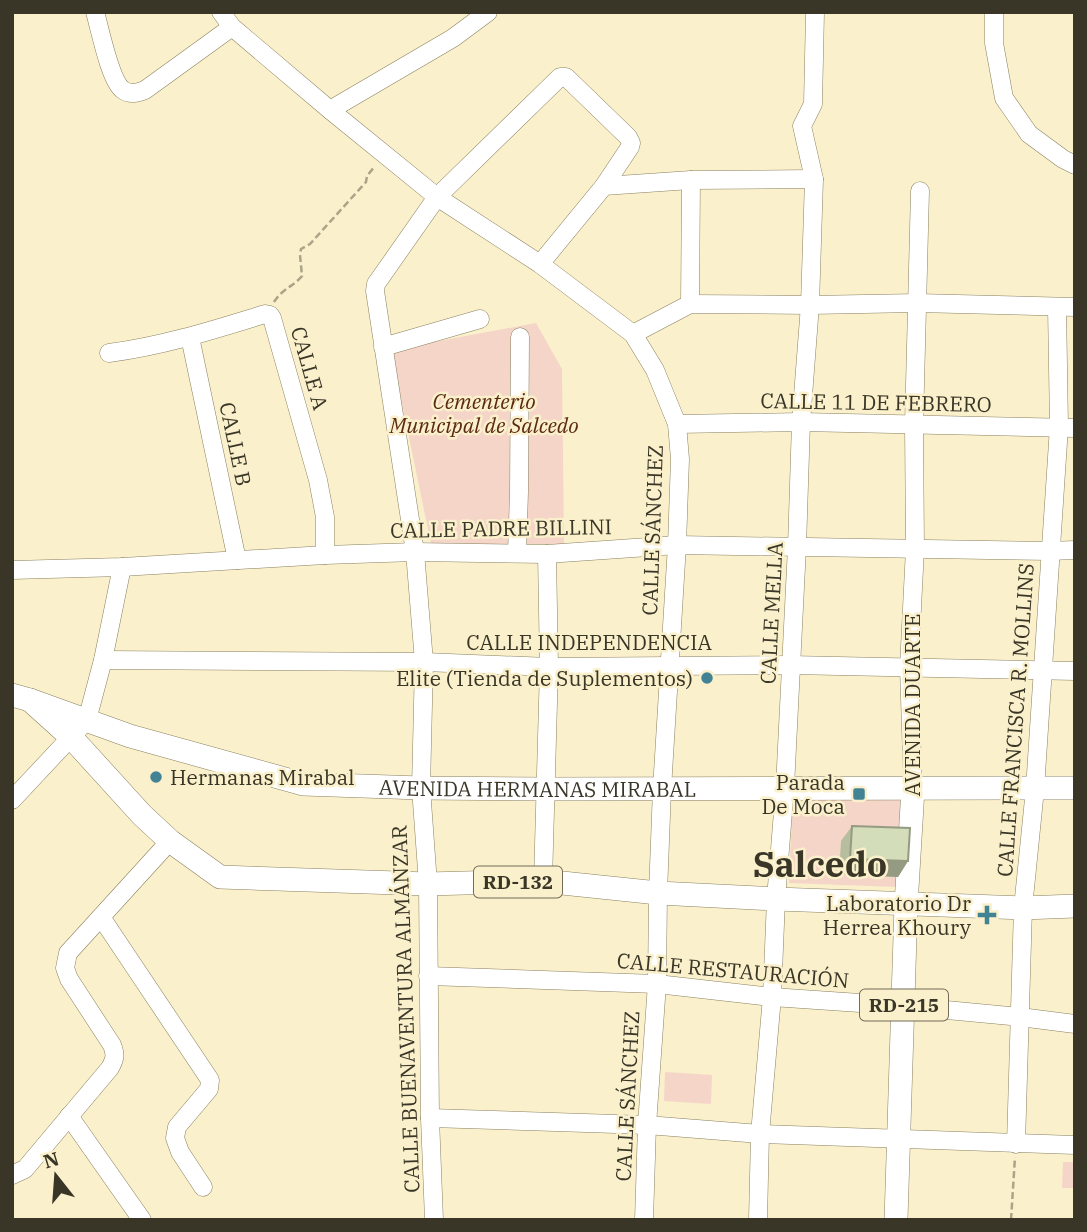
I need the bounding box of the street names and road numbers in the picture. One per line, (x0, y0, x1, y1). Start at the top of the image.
street label: CALLE A (285, 323, 335, 413)
street label: CALLE 11 DE FEBRERO (760, 386, 992, 418)
street label: CALLE B (213, 399, 259, 489)
street label: CALLE SÁNCHEZ (635, 444, 669, 616)
street label: CALLE PADRE BILLINI (390, 512, 612, 544)
street label: CALLE MELLA (753, 541, 789, 685)
street label: CALLE FRANCISCA R. MOLLINS (990, 562, 1040, 878)
street label: AVENIDA DUARTE (898, 614, 926, 796)
street label: CALLE INDEPENDENCIA (466, 628, 712, 656)
street label: AVENIDA HERMANAS MIRABAL (378, 773, 696, 803)
street label: CALLE BUENAVENTURA ALMÁNZAR (385, 825, 425, 1193)
road number: RD-132 (474, 866, 562, 898)
street label: CALLE RESTAURACIÓN (616, 946, 850, 994)
road number: RD-215 (860, 990, 948, 1021)
street label: CALLE SÁNCHEZ (609, 1010, 645, 1182)

